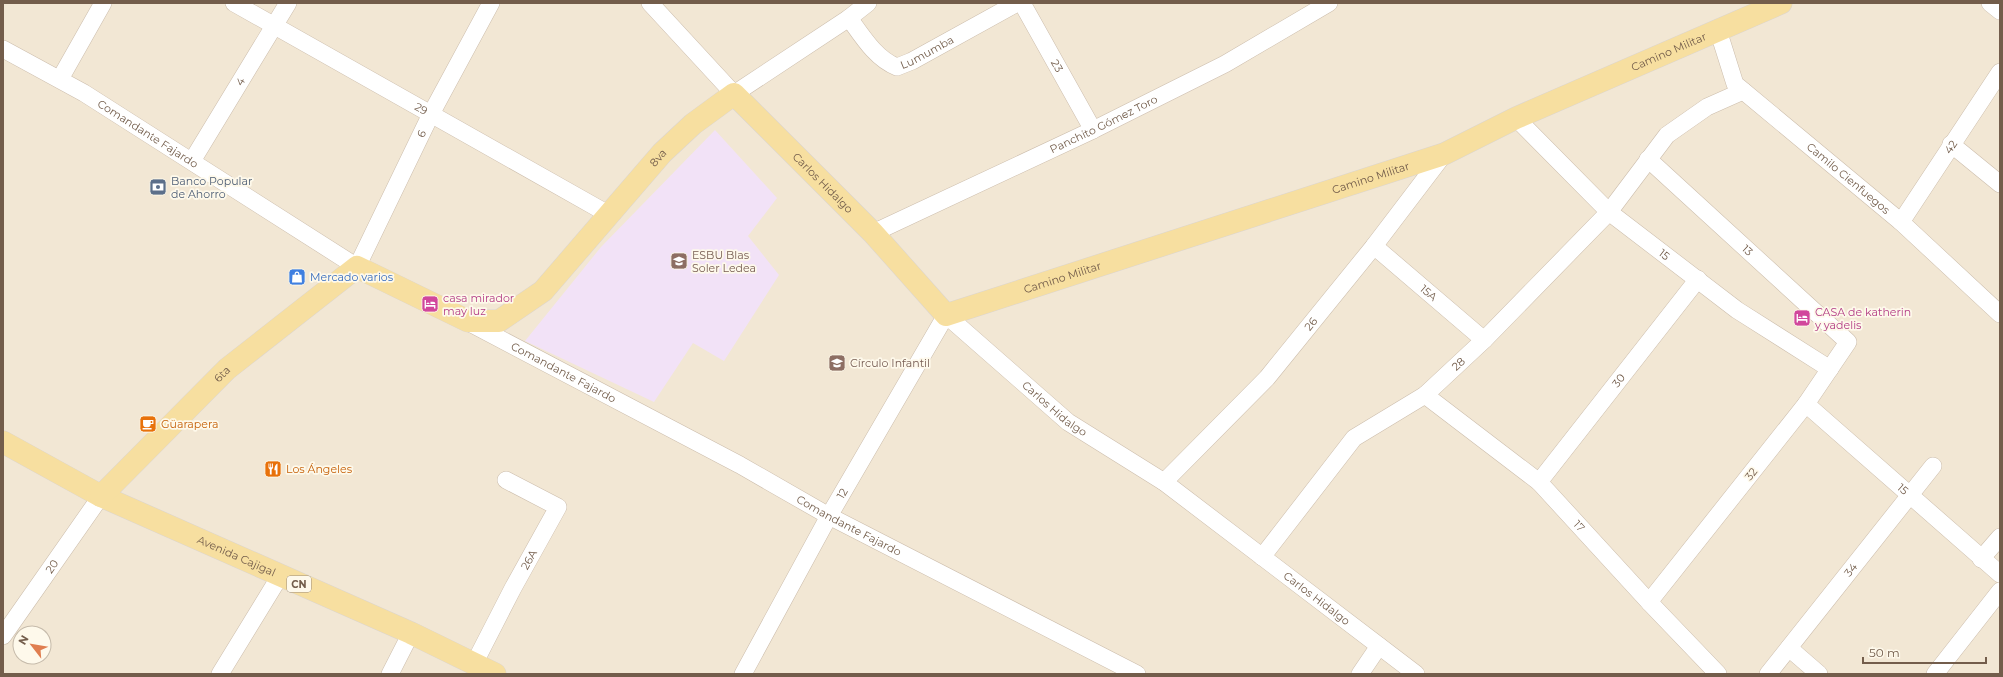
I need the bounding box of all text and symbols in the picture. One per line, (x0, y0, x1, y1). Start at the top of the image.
street label: Camino Militar (1629, 29, 1708, 74)
street label: Lumumba (898, 32, 956, 72)
street label: 23 (1048, 57, 1066, 75)
street label: 4 (232, 74, 249, 88)
street label: Panchito Gómez Toro (1047, 92, 1160, 156)
street label: Comandante Fajardo (95, 96, 201, 171)
street label: 29 (412, 99, 431, 118)
street label: 6 (414, 127, 429, 140)
street label: 42 (1941, 137, 1960, 156)
street label: Camilo Cienfuegos (1804, 140, 1893, 217)
street label: 8va (646, 145, 669, 169)
street label: Carlos Hidalgo (790, 150, 856, 216)
street label: Camino Militar (1330, 159, 1411, 197)
place label: Banco Popular de Ahorro (171, 174, 252, 201)
bank icon: Banco Popular de Ahorro (148, 177, 168, 197)
street label: 13 (1739, 242, 1756, 259)
street label: 15 (1656, 246, 1673, 263)
place label: ESBU Blas Soler Ledea (692, 248, 756, 275)
school or university icon: ESBU Blas Soler Ledea (669, 251, 689, 271)
street label: Camino Militar (1022, 258, 1103, 296)
shop icon: Mercado varios (287, 267, 307, 287)
place label: Mercado varios (310, 270, 394, 284)
street label: 15A (1417, 282, 1440, 304)
place label: casa mirador may luz (443, 291, 514, 318)
hotel icon: casa mirador may luz (420, 294, 440, 314)
place label: CASA de katherin y yadelis (1814, 305, 1911, 332)
hotel icon: CASA de katherin y yadelis (1792, 308, 1812, 328)
street label: 26 (1301, 314, 1321, 333)
street label: Comandante Fajardo (509, 339, 619, 406)
school or university icon: Círculo Infantil (827, 353, 847, 373)
street label: 28 (1449, 354, 1468, 374)
place label: Círculo Infantil (850, 356, 930, 370)
street label: 6ta (211, 363, 233, 385)
street label: 30 (1609, 371, 1628, 390)
street label: Carlos Hidalgo (1019, 378, 1090, 439)
cafe icon: Güarapera (138, 414, 158, 434)
place label: Güarapera (161, 417, 218, 431)
restaurant icon: Los Ángeles (263, 459, 283, 479)
place label: Los Ángeles (286, 462, 353, 476)
street label: 32 (1742, 465, 1760, 483)
street label: 15 (1895, 480, 1911, 498)
street label: 12 (834, 485, 851, 501)
street label: Comandante Fajardo (794, 492, 904, 559)
street label: 17 (1571, 517, 1588, 535)
street label: Avenida Cajigal (195, 532, 278, 579)
street label: 26A (518, 547, 540, 572)
street label: 20 (42, 557, 61, 576)
street label: 34 (1841, 560, 1861, 579)
street label: Carlos Hidalgo (1281, 569, 1353, 628)
road number: CN (287, 576, 311, 592)
north arrow (12, 625, 52, 665)
text: N (15, 632, 32, 647)
scale bar (1863, 639, 1986, 665)
text: 50 m (1869, 645, 1900, 660)

